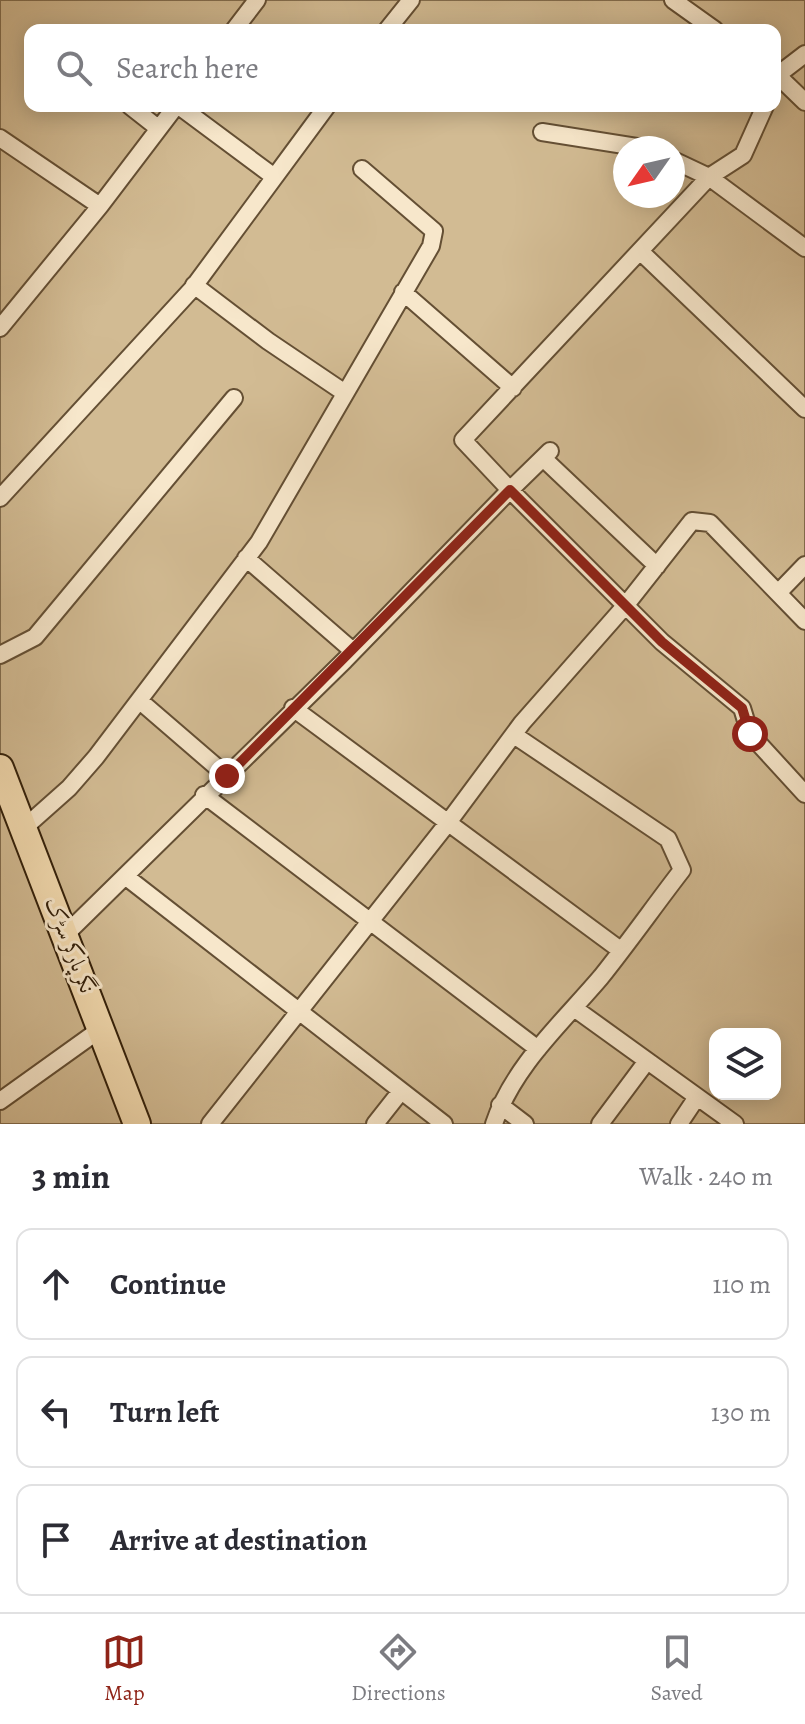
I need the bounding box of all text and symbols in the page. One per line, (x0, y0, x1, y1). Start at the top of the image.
search box (24, 24, 781, 112)
icon: search (52, 46, 96, 90)
text: Search here (116, 48, 259, 88)
north arrow (613, 136, 685, 208)
route start (732, 716, 768, 752)
route end (209, 758, 245, 794)
street label: نگر پارکر سڑک (37, 893, 102, 998)
map controls (709, 1028, 781, 1100)
button: layers (709, 1028, 781, 1100)
text: 3 min (32, 1153, 110, 1200)
text: Walk · 240 m (639, 1159, 773, 1194)
icon: ahead (34, 1262, 78, 1306)
text: Continue (110, 1264, 226, 1304)
text: 110 m (713, 1267, 771, 1302)
icon: left (34, 1390, 78, 1434)
text: Turn left (110, 1392, 219, 1432)
text: 130 m (711, 1395, 771, 1430)
icon: arrive (34, 1518, 78, 1562)
text: Arrive at destination (110, 1520, 367, 1560)
tab: Map (102, 1630, 146, 1708)
tab: Directions (351, 1630, 446, 1708)
tab: Saved (650, 1630, 703, 1708)

